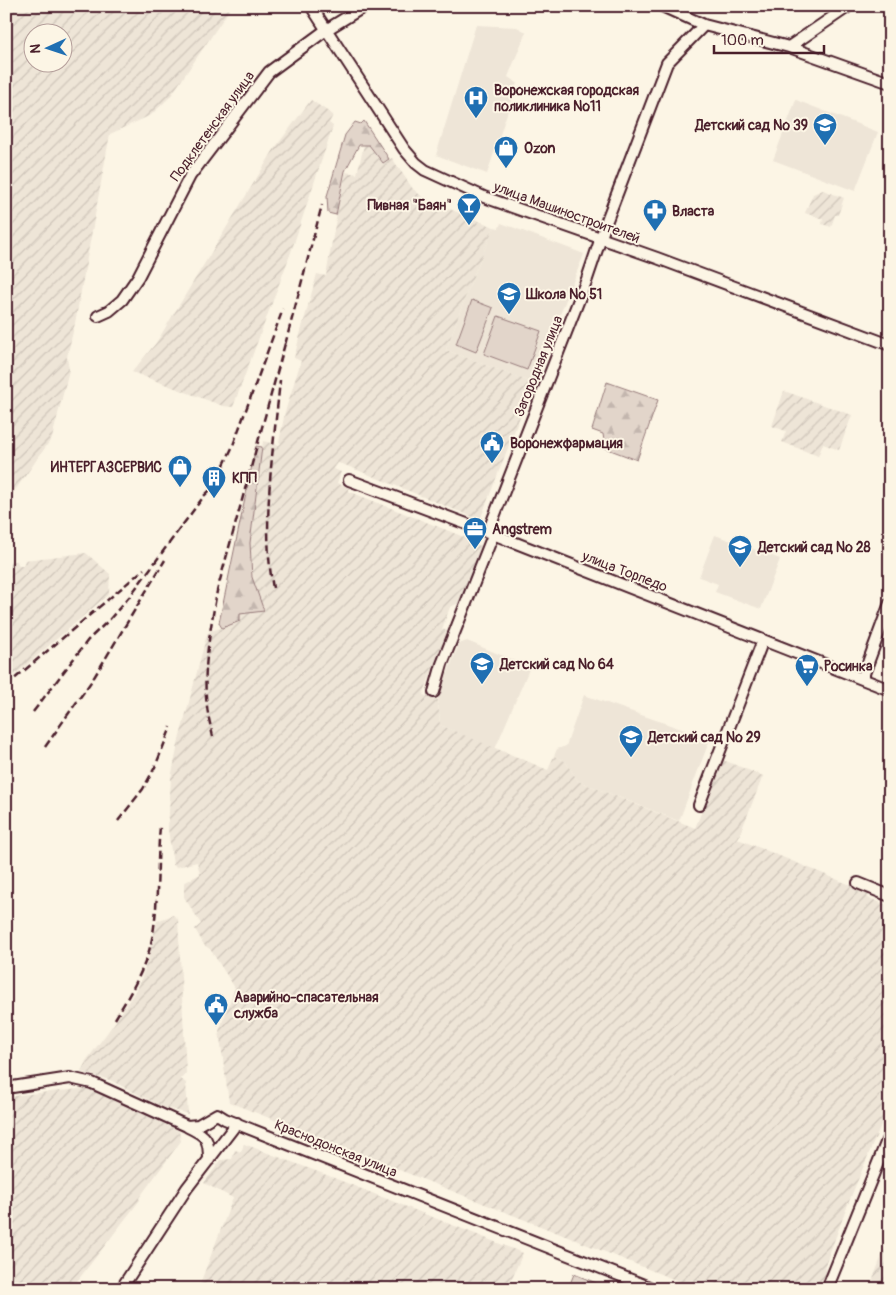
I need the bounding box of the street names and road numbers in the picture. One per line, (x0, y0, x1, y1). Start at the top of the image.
street label: Подклетенская улица (167, 68, 258, 185)
street label: улица Машиностроителей (491, 178, 642, 247)
street label: Загородная улица (510, 313, 567, 419)
street label: улица Торпедо (579, 547, 670, 596)
street label: Краснодонская улица (272, 1116, 400, 1181)

